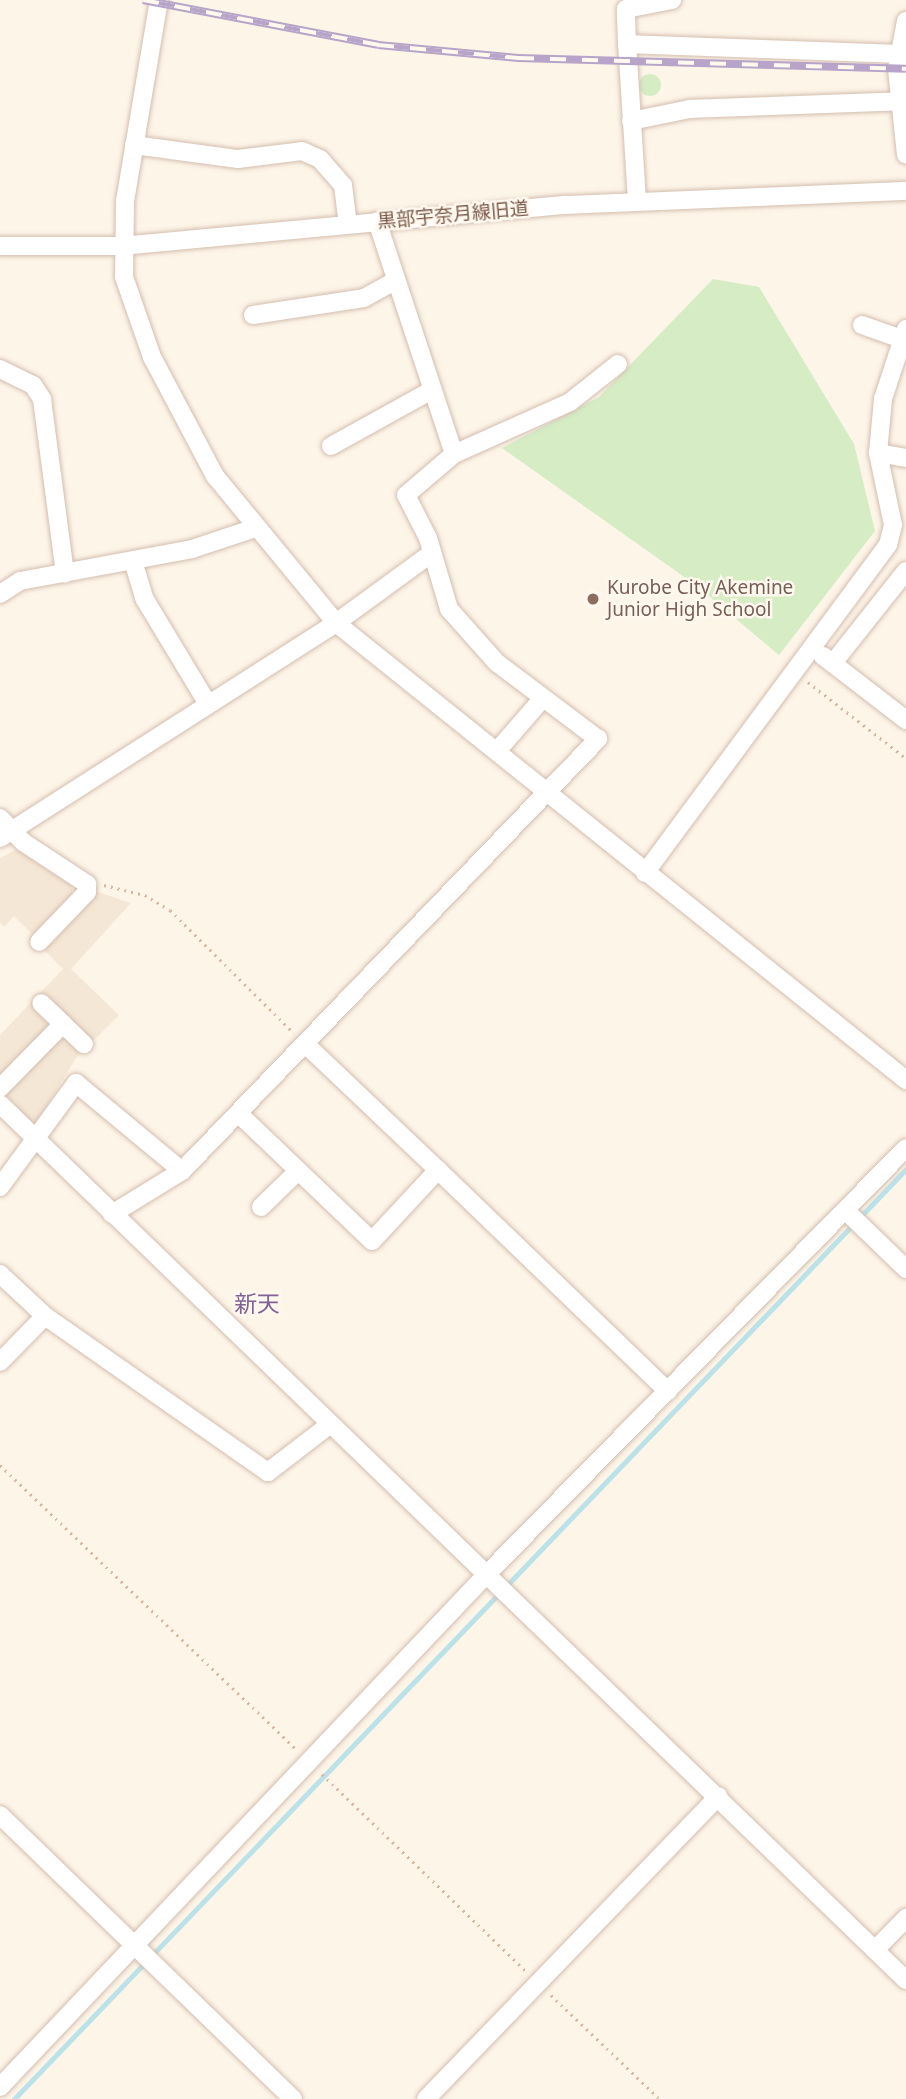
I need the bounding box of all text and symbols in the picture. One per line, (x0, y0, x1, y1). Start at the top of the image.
street label: 黒部宇奈月線旧道 (376, 197, 530, 233)
place label: Kurobe City Akemine Junior High School (607, 577, 793, 621)
marker: Kurobe City Akemine Junior High School (585, 591, 601, 607)
district label: 新天 (234, 1289, 280, 1317)

